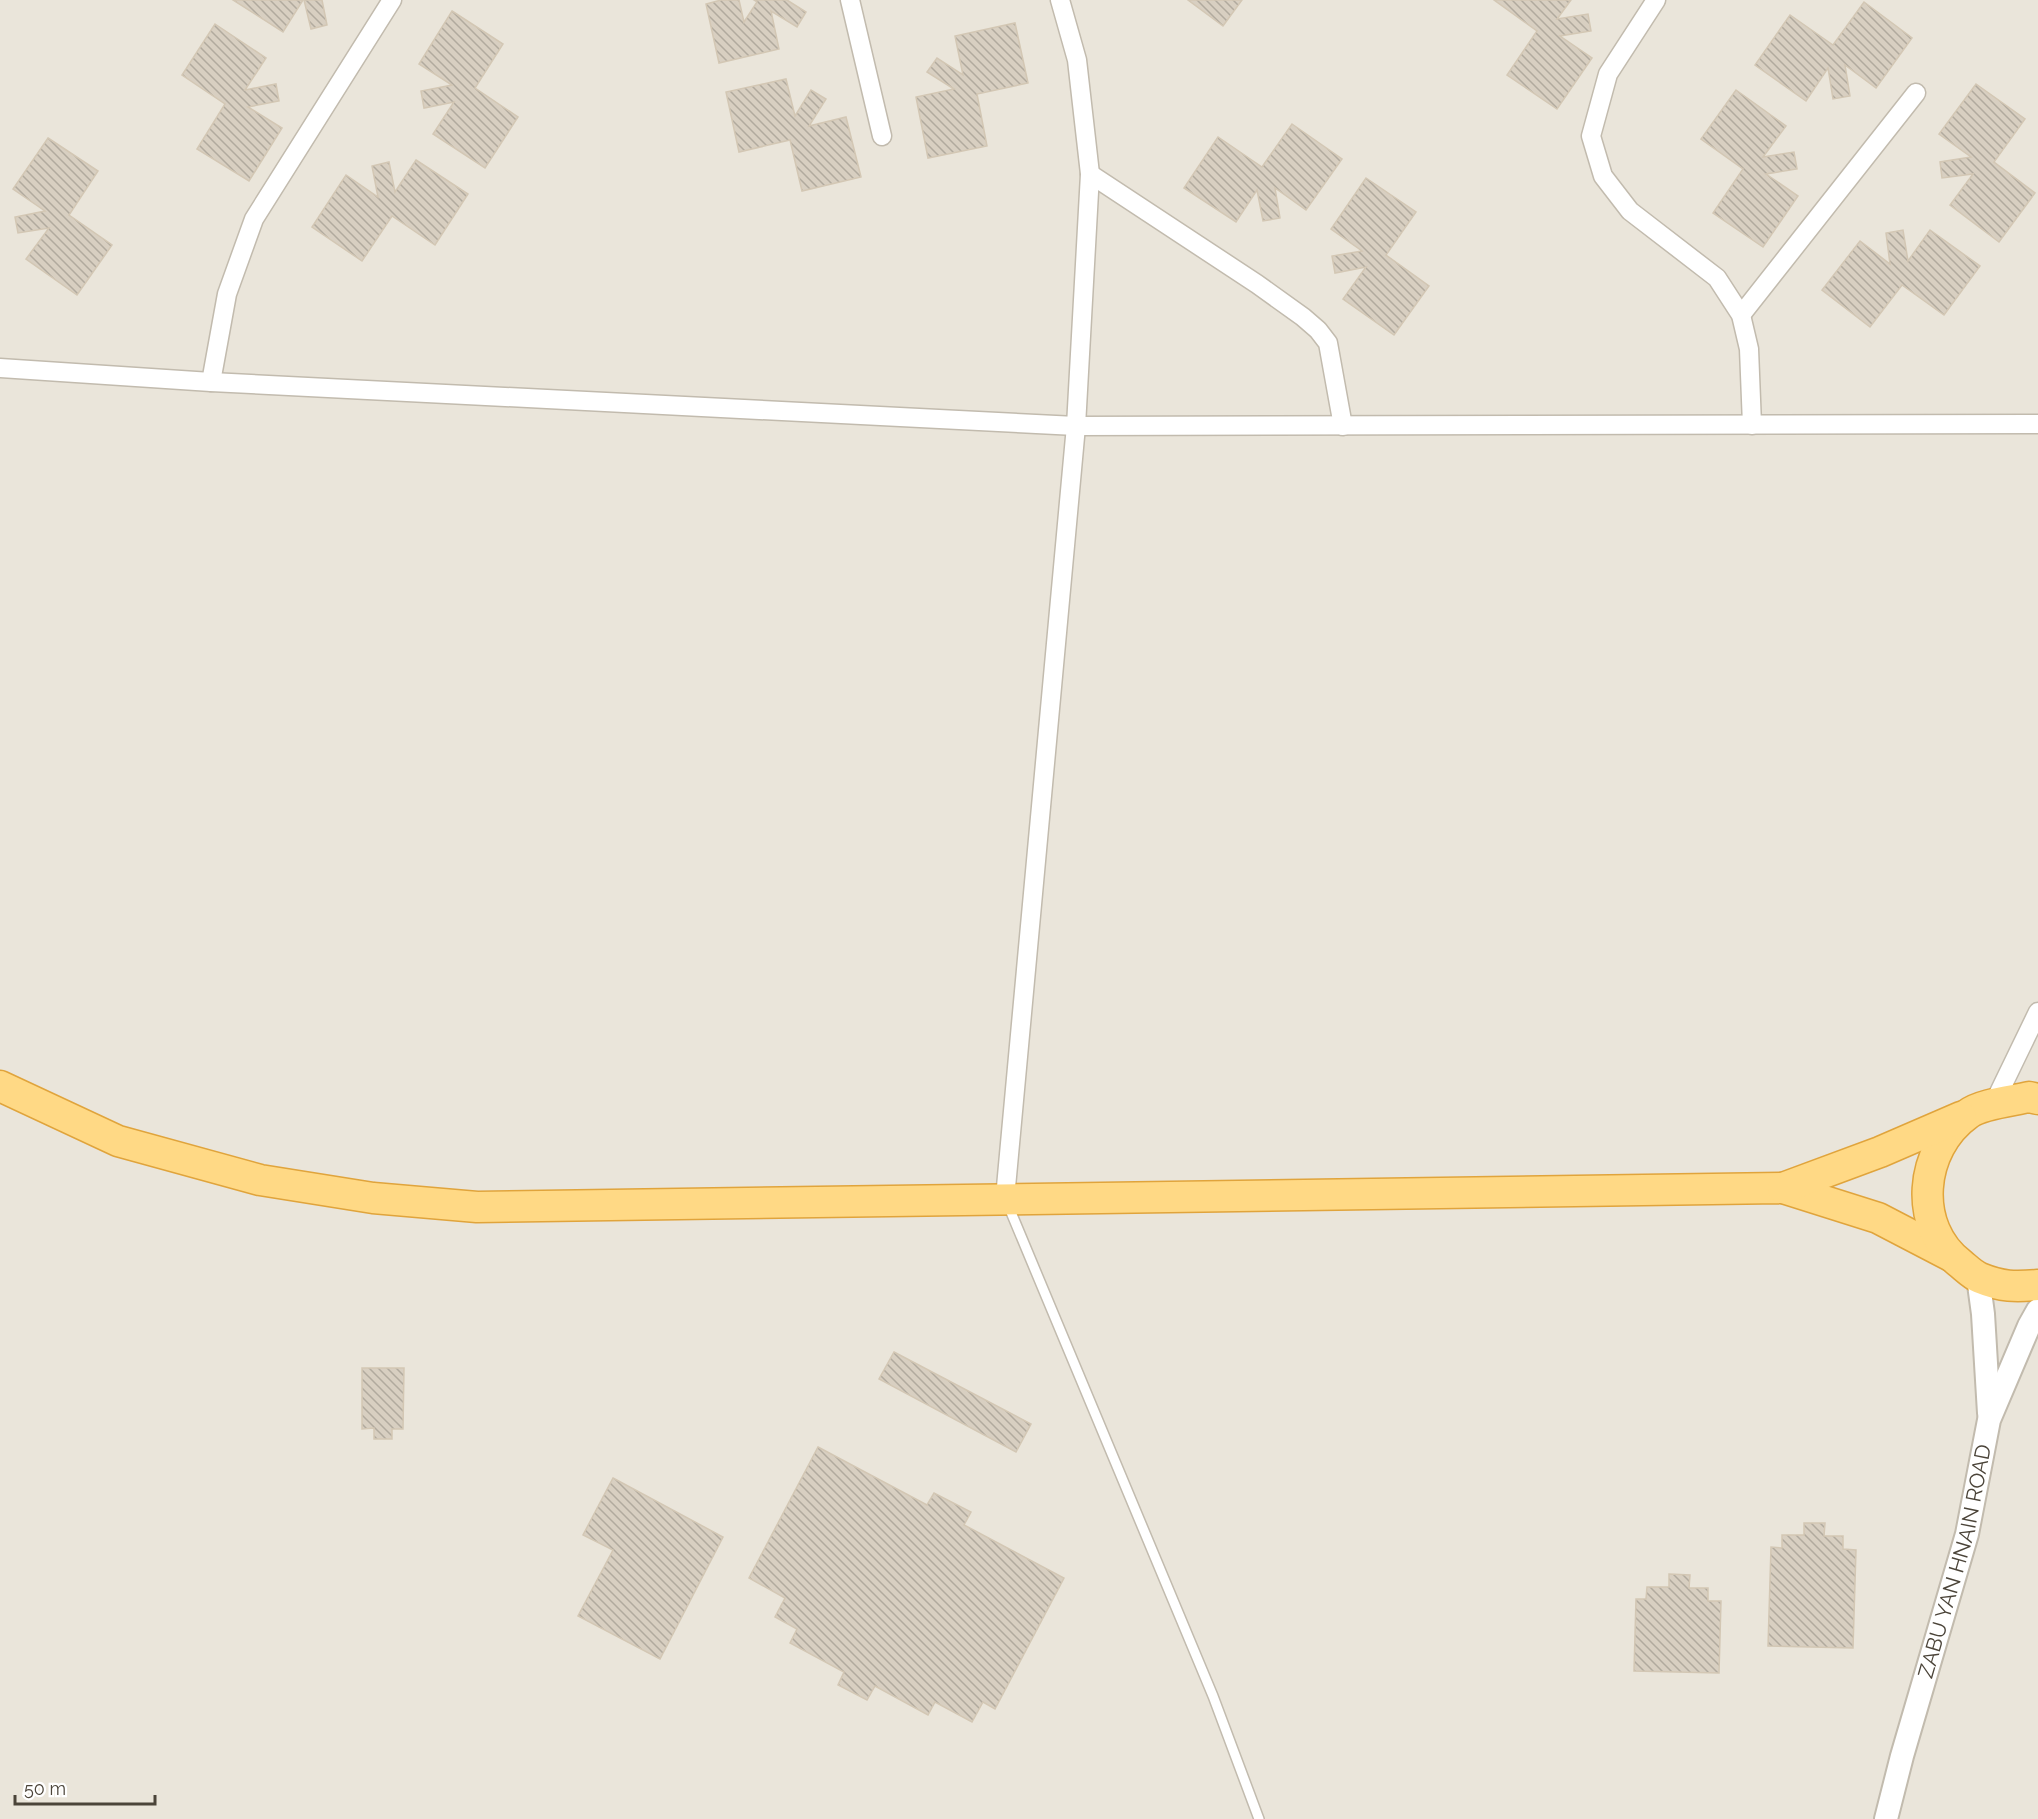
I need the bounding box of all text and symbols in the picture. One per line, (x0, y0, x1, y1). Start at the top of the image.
street label: ZABU YAN HNAIN ROAD (1912, 1442, 1996, 1681)
scale bar (15, 1768, 154, 1806)
text: 50 m (24, 1778, 66, 1799)

